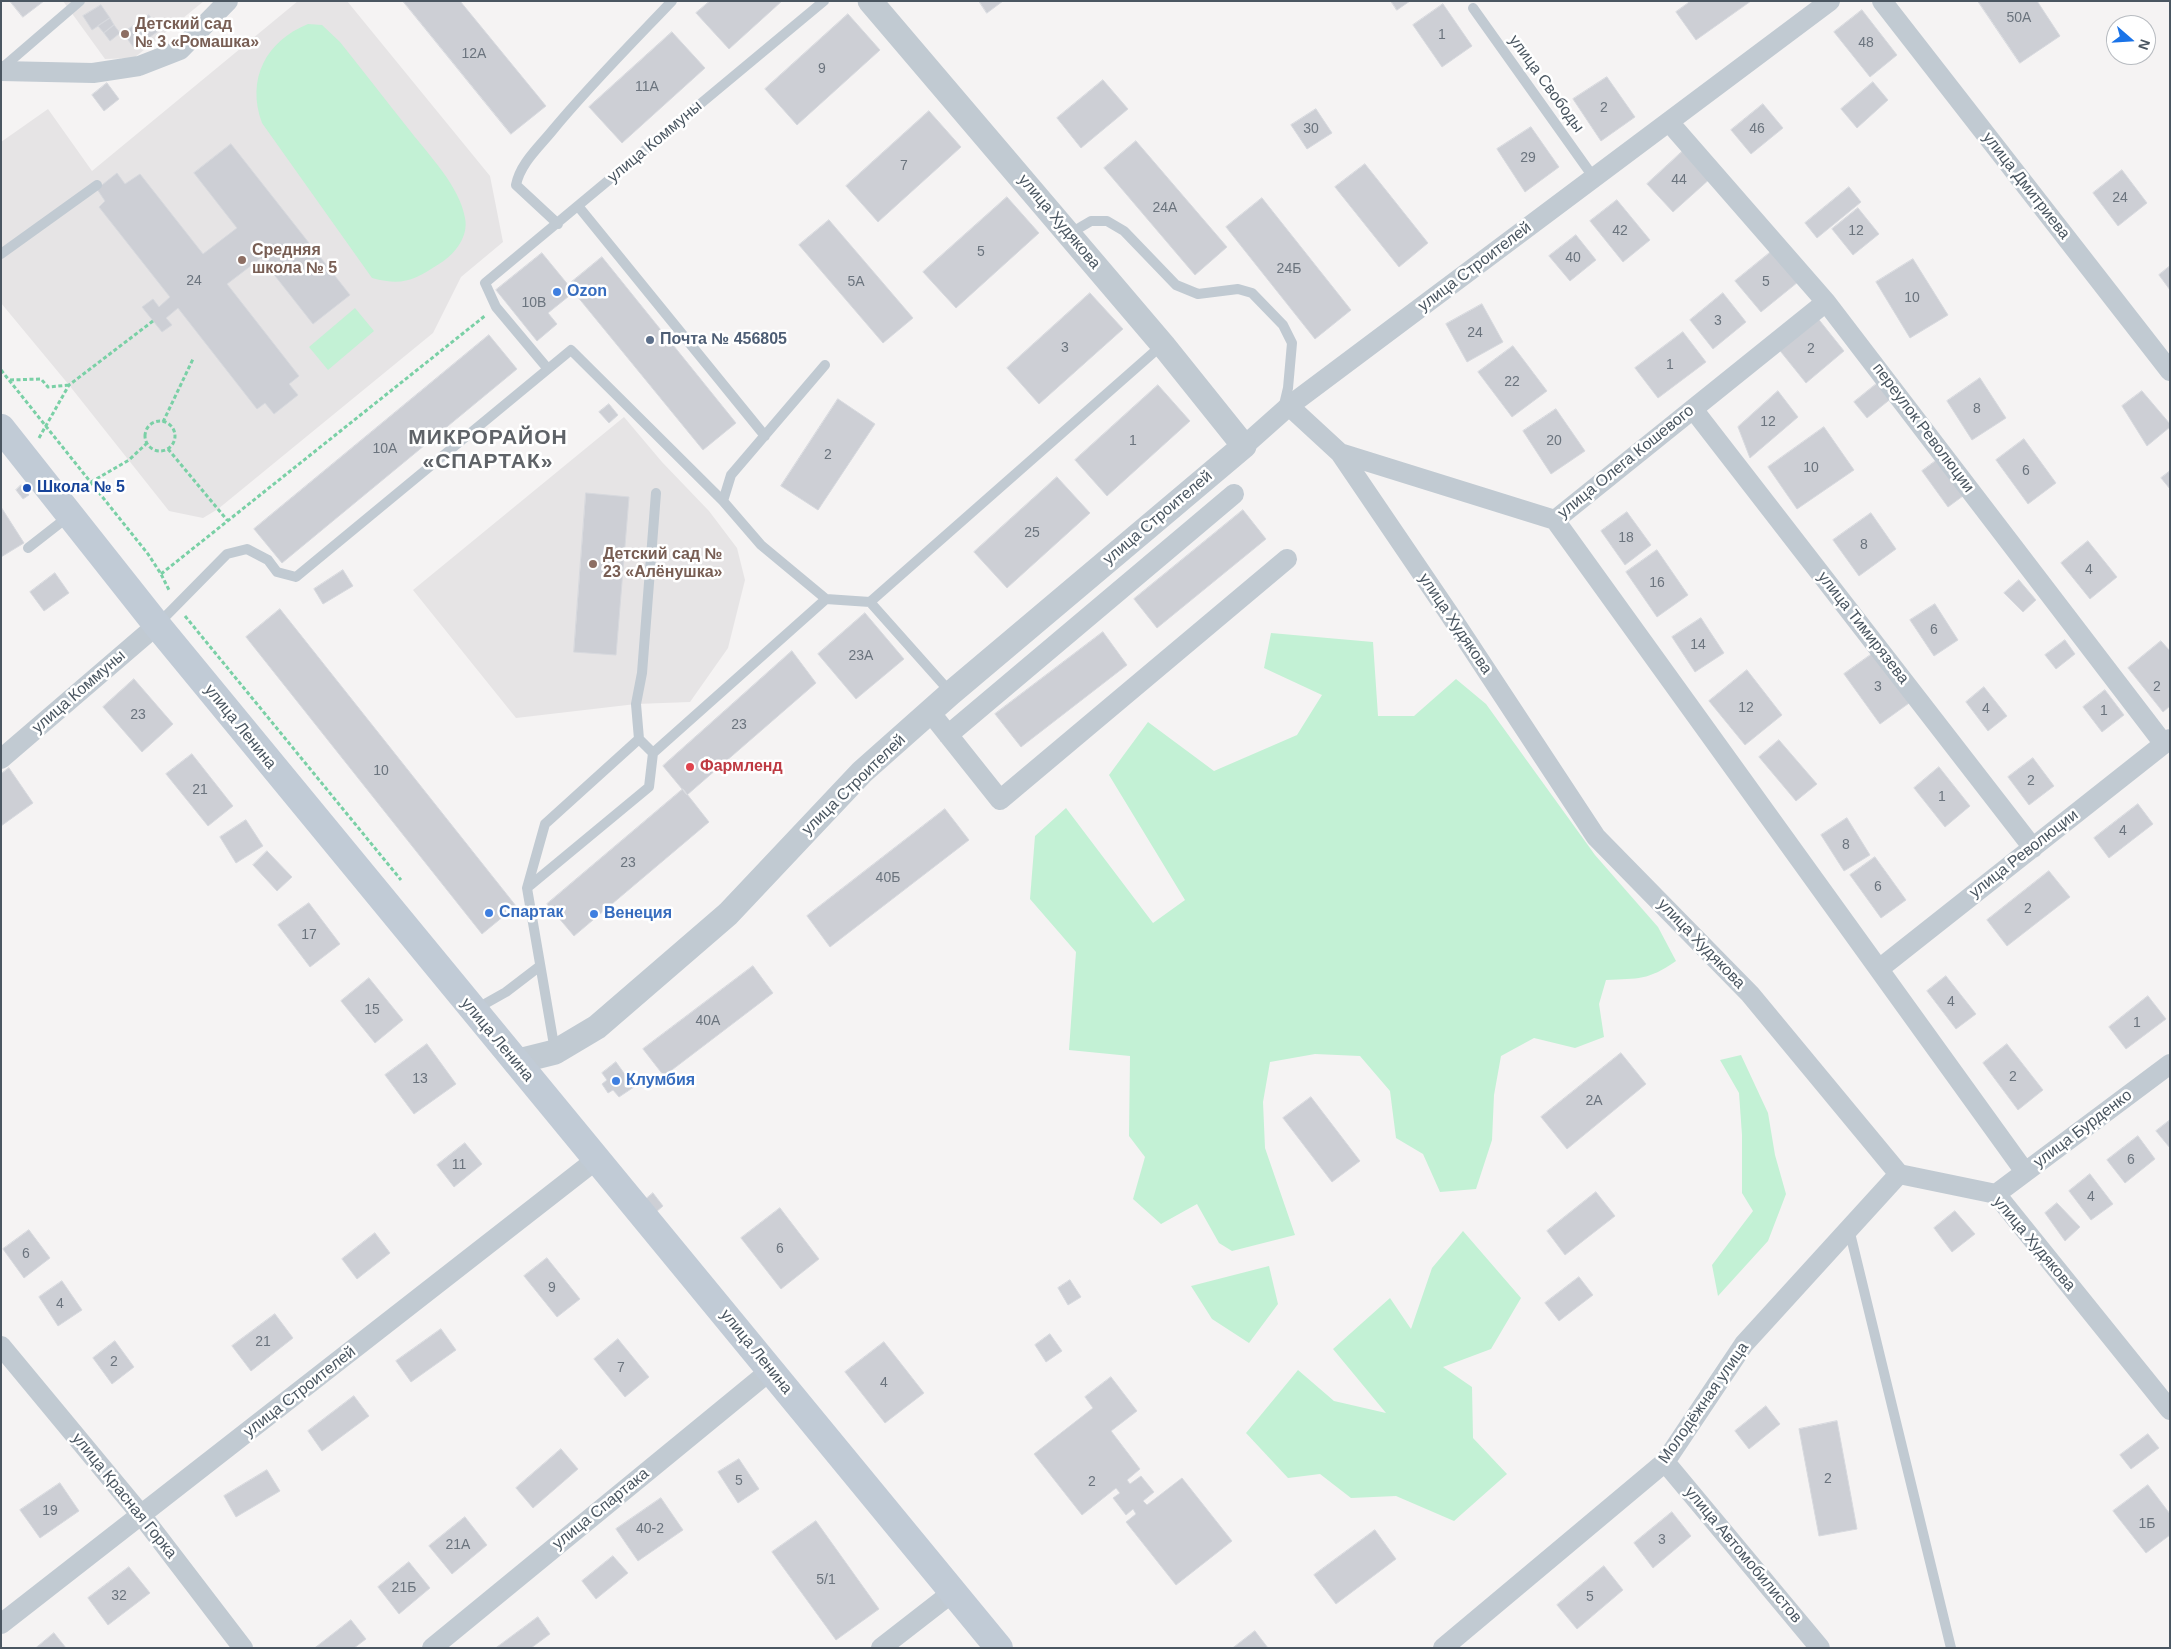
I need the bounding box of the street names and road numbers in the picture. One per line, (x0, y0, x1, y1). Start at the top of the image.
street label: улица Свободы (1504, 32, 1588, 136)
street label: улица Коммуны (604, 97, 706, 187)
street label: улица Дмитриева (1978, 129, 2074, 243)
street label: улица Худякова (1014, 171, 1104, 273)
street label: улица Строителей (1415, 218, 1535, 316)
street label: переулок Революции (1868, 360, 1978, 496)
street label: улица Олега Кошевого (1554, 401, 1698, 523)
street label: улица Строителей (1099, 467, 1217, 569)
street label: улица Тимирязева (1813, 568, 1913, 688)
street label: улица Худякова (1414, 570, 1496, 678)
street label: улица Коммуны (28, 646, 130, 738)
street label: улица Ленина (200, 681, 280, 773)
street label: улица Строителей (798, 731, 910, 839)
street label: улица Революции (1966, 806, 2082, 902)
street label: улица Худякова (1653, 895, 1749, 993)
street label: улица Ленина (456, 994, 538, 1086)
street label: улица Бурденко (2030, 1086, 2136, 1172)
street label: улица Худякова (1989, 1193, 2079, 1295)
street label: улица Ленина (716, 1306, 796, 1398)
street label: Молодёжная улица (1655, 1339, 1753, 1467)
street label: улица Строителей (240, 1342, 360, 1442)
street label: улица Красная Горка (67, 1429, 181, 1563)
street label: улица Спартака (549, 1464, 653, 1554)
street label: улица Автомобилистов (1680, 1483, 1806, 1627)

